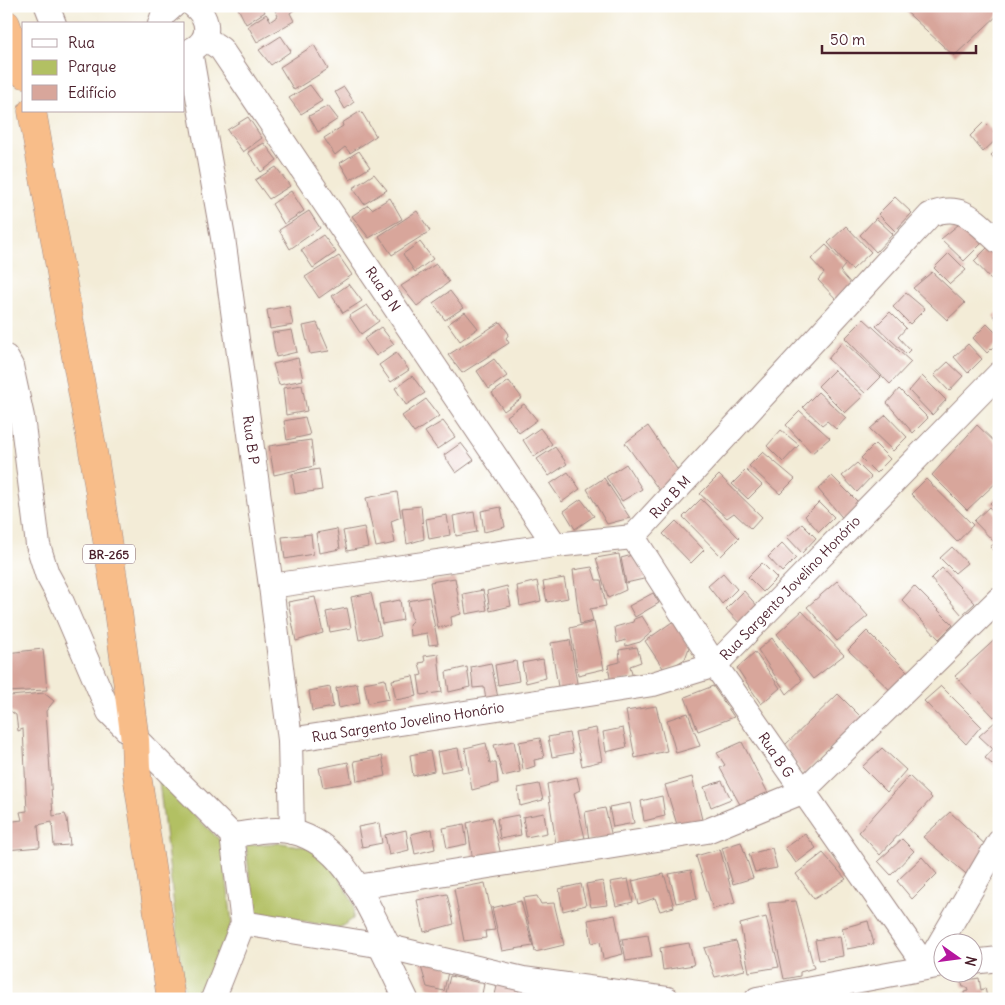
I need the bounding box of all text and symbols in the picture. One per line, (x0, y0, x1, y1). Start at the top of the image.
legend (22, 22, 185, 112)
scale bar (822, 22, 976, 54)
text: 50 m (830, 30, 865, 49)
text: Rua (68, 33, 95, 52)
text: Parque (68, 57, 116, 76)
text: Edifício (68, 83, 116, 102)
street label: Rua B N (361, 263, 405, 315)
street label: Rua B P (239, 414, 263, 466)
street label: Rua B M (646, 472, 694, 522)
street label: Rua Sargento Jovelino Honório (716, 512, 864, 664)
road number: BR-265 (83, 544, 135, 564)
street label: Rua Sargento Jovelino Honório (311, 698, 506, 746)
street label: Rua B G (754, 729, 798, 781)
north arrow (932, 932, 982, 982)
text: N (961, 954, 981, 968)

